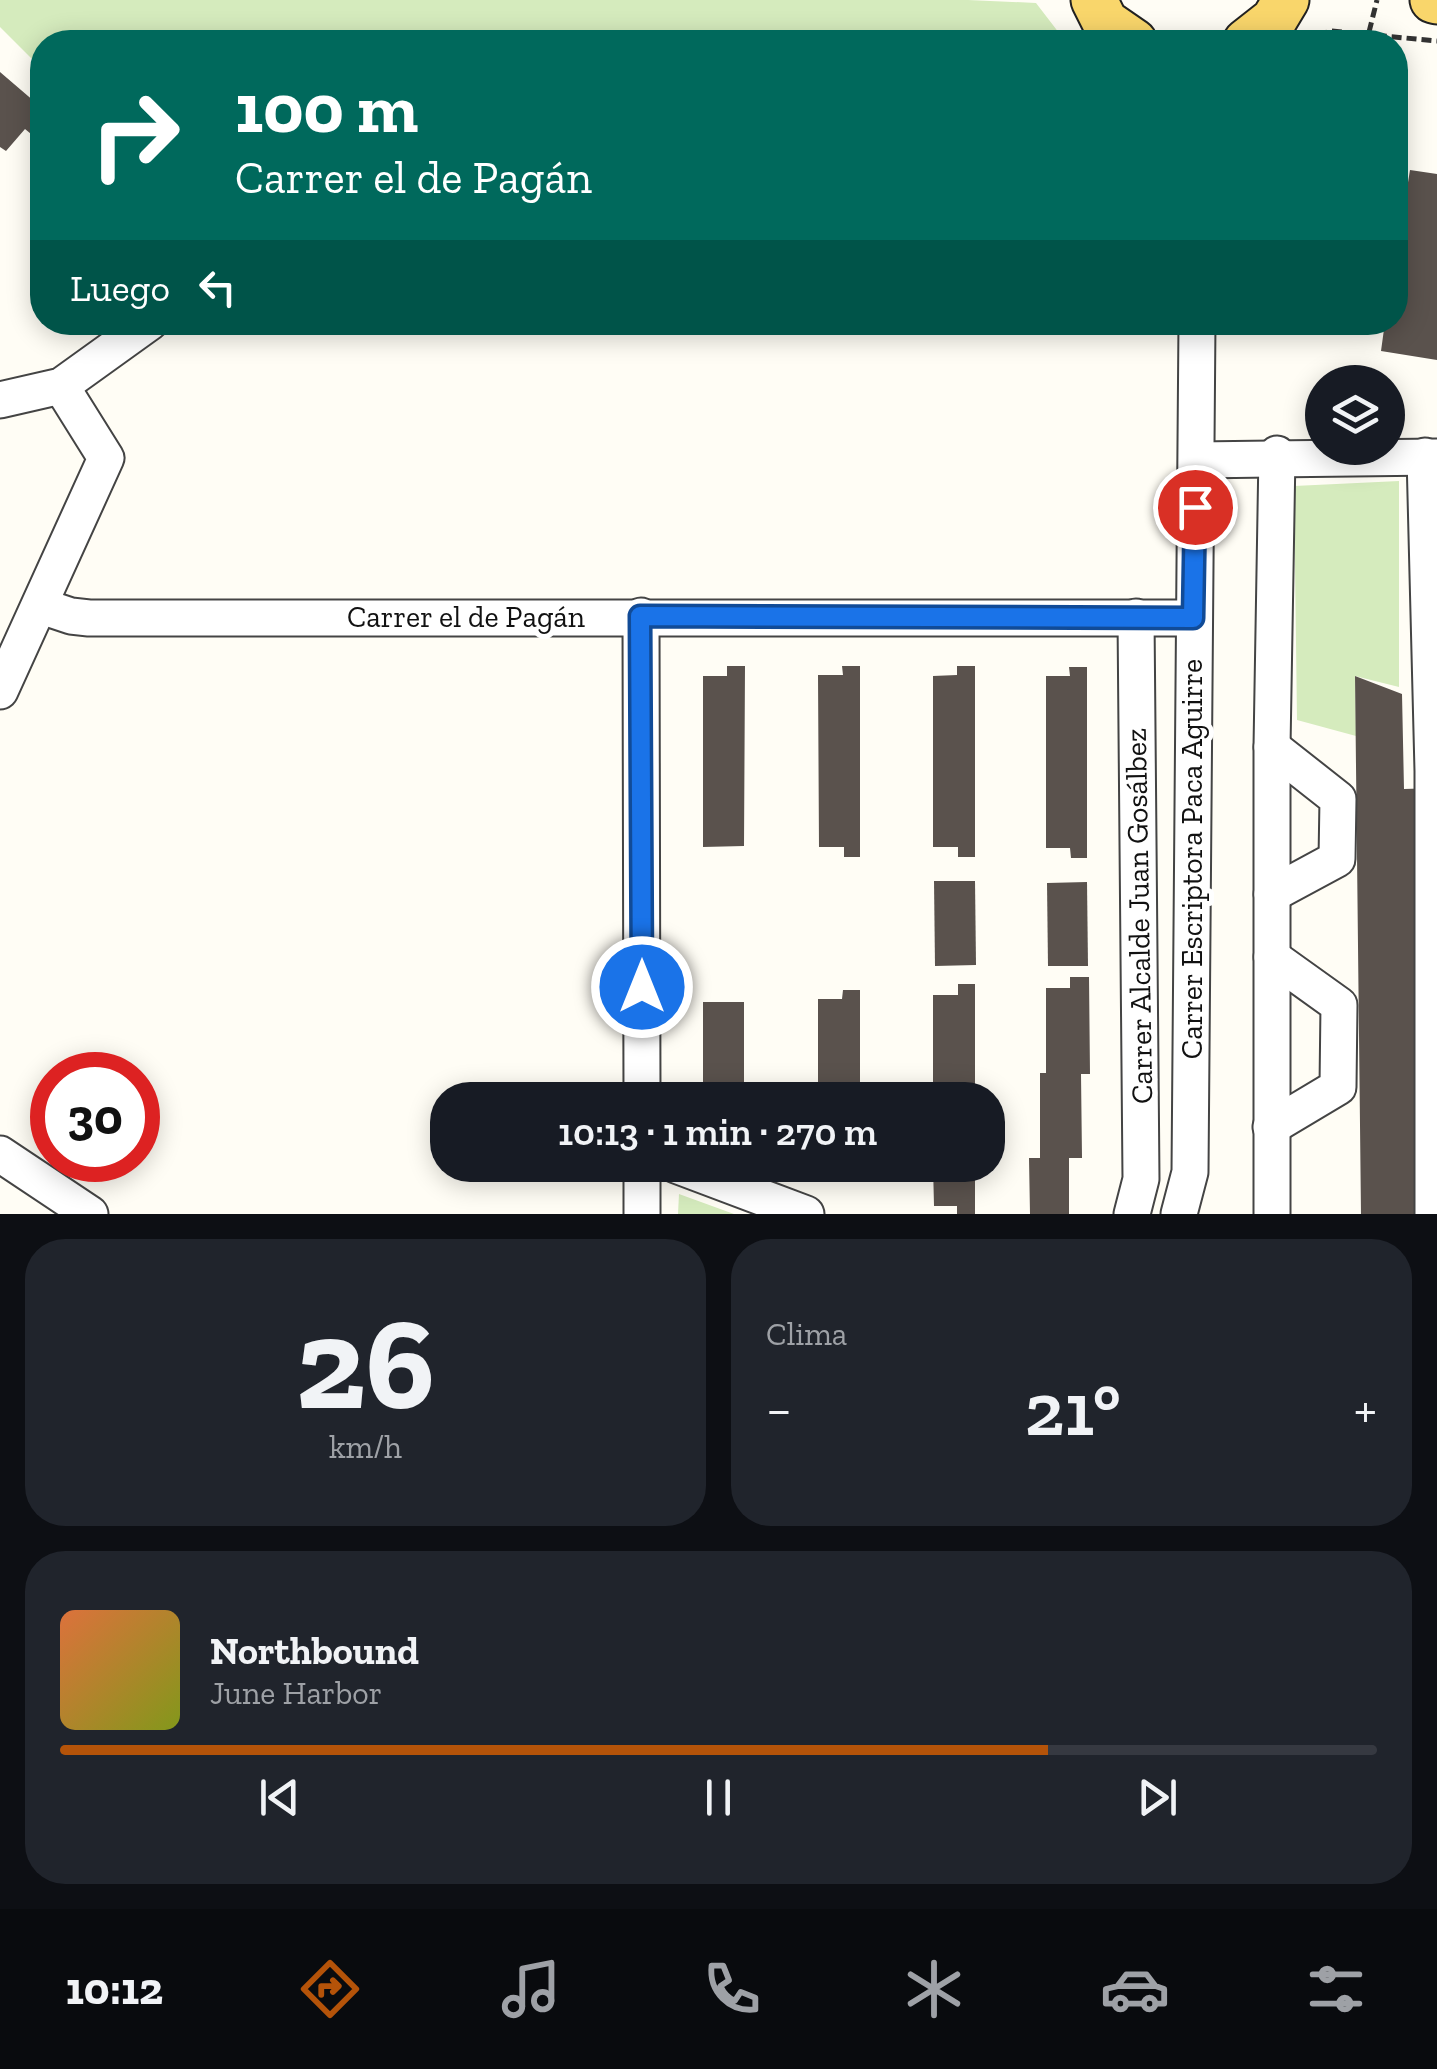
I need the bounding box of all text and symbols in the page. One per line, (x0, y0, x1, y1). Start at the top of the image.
text: 100 m (235, 66, 418, 150)
icon: right (70, 70, 200, 200)
text: Carrer el de Pagán (235, 151, 592, 205)
icon: left (190, 260, 245, 315)
text: Luego (70, 265, 170, 311)
map controls (1305, 365, 1405, 465)
button: layers (1305, 365, 1405, 465)
pin (1153, 465, 1238, 550)
icon: arrive (1168, 480, 1223, 535)
street label: Carrer el de Pagán (347, 599, 585, 635)
street label: Carrer Escriptora Paca Aguirre (1174, 659, 1210, 1059)
street label: Carrer Alcalde Juan Gosálbez (1118, 728, 1160, 1104)
position arrow (590, 935, 694, 1039)
speed limit sign: 30 (30, 1052, 160, 1182)
text: 10:13 · 1 min · 270 m (558, 1109, 877, 1155)
text: 26 (296, 1285, 435, 1441)
text: Clima (766, 1315, 847, 1353)
text: 21° (1025, 1364, 1121, 1454)
text: − (766, 1376, 792, 1442)
text: + (1354, 1376, 1377, 1442)
text: km/h (329, 1428, 402, 1466)
text: Northbound (210, 1628, 419, 1674)
text: June Harbor (210, 1674, 382, 1712)
icon: previous (252, 1770, 307, 1825)
icon: pause (691, 1770, 746, 1825)
icon: next (1130, 1770, 1185, 1825)
icon: directions (295, 1954, 365, 2024)
icon: music (496, 1954, 566, 2024)
icon: phone (697, 1954, 767, 2024)
icon: climate (899, 1954, 969, 2024)
icon: car (1100, 1954, 1170, 2024)
icon: filters (1301, 1954, 1371, 2024)
text: 10:12 (66, 1962, 163, 2016)

